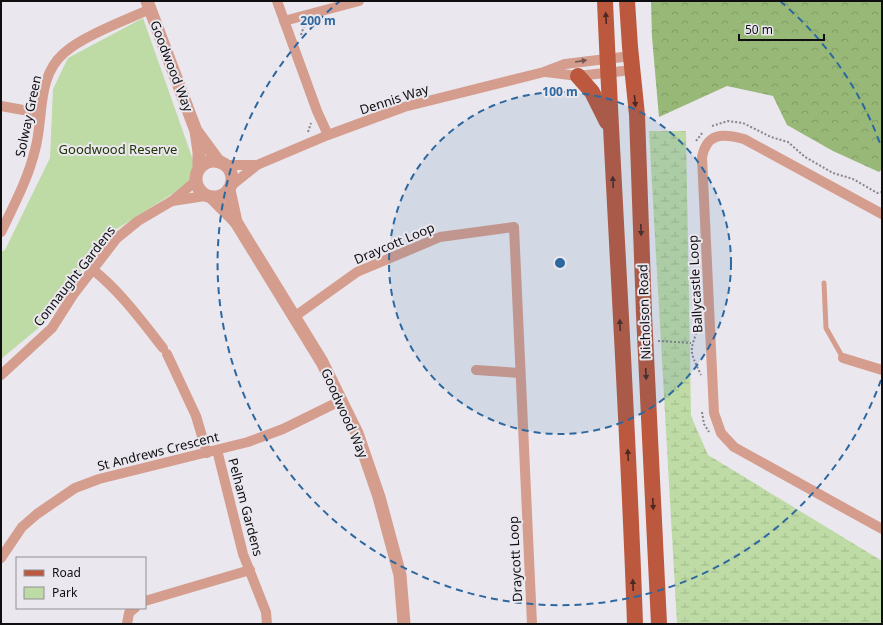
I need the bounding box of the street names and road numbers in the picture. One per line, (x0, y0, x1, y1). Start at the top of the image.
street label: Goodwood Way (146, 18, 198, 115)
street label: Solway Green (11, 73, 45, 159)
street label: Dennis Way (357, 79, 431, 119)
street label: Draycott Loop (351, 218, 437, 268)
street label: Connaught Gardens (29, 222, 119, 330)
street label: Ballycastle Loop (683, 235, 707, 333)
street label: Nicholson Road (633, 264, 655, 360)
street label: Goodwood Way (317, 365, 373, 461)
street label: St Andrews Crescent (95, 427, 221, 475)
street label: Pelham Gardens (224, 456, 268, 558)
street label: Draycott Loop (504, 516, 526, 602)

